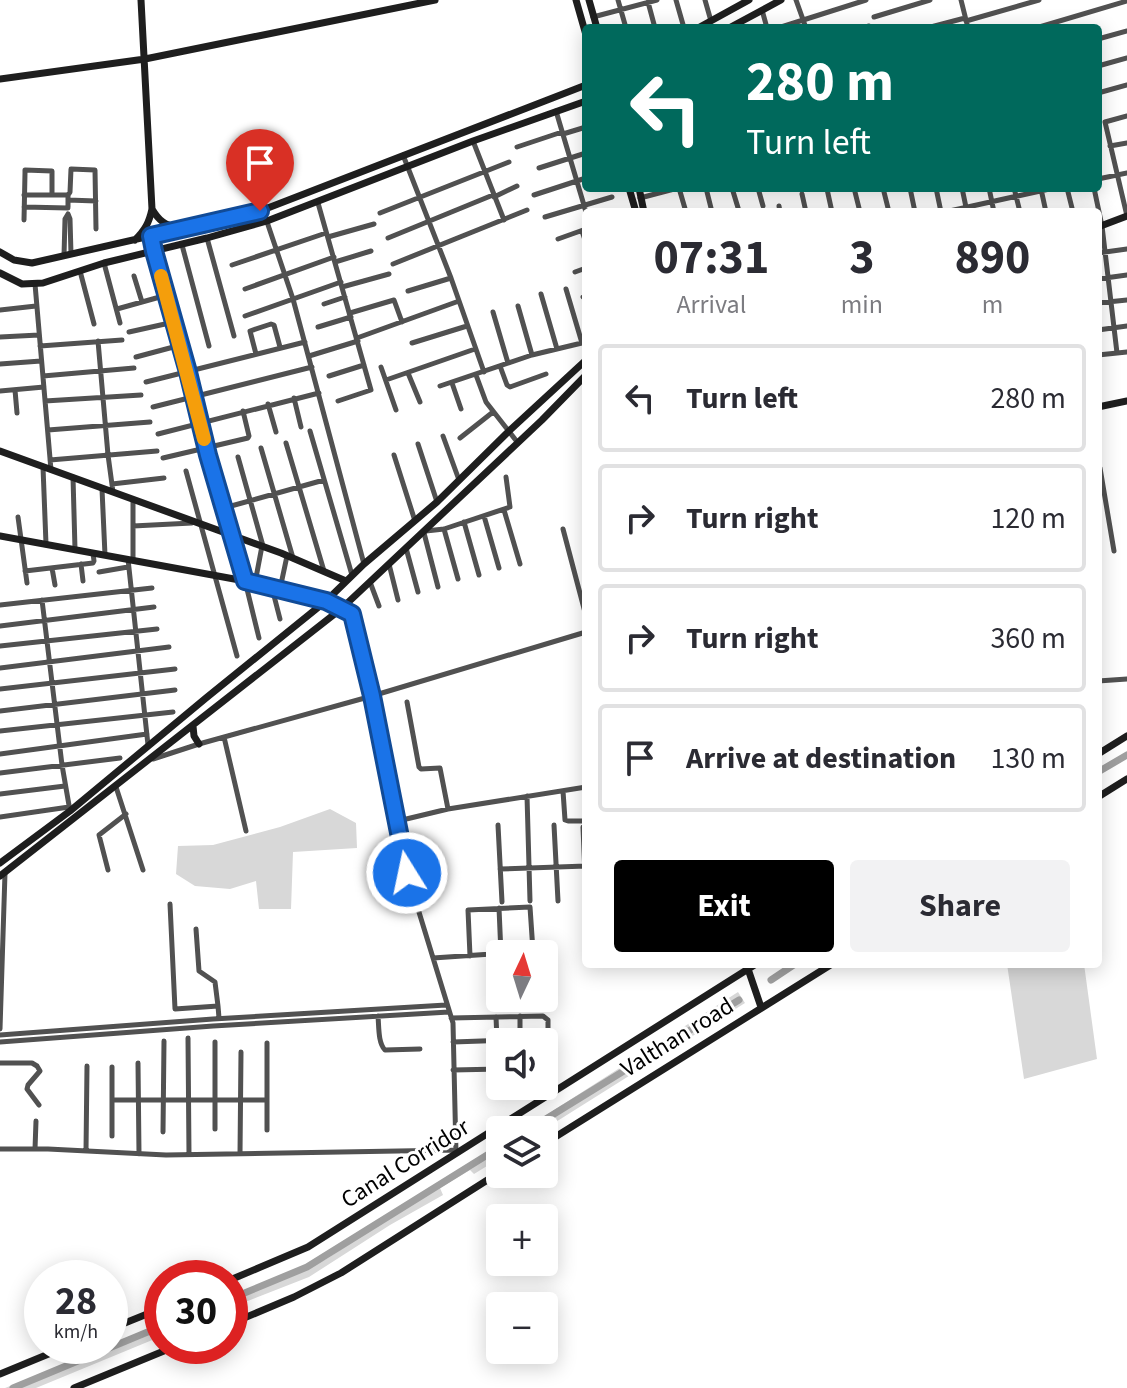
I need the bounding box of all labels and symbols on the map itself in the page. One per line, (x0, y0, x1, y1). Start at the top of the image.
pin (226, 129, 294, 211)
position arrow (365, 831, 449, 915)
north arrow (486, 940, 558, 1012)
street label: Valthan road (614, 989, 741, 1086)
street label: Canal Corridor (334, 1110, 477, 1217)
speed limit sign: 30 (144, 1260, 248, 1364)

